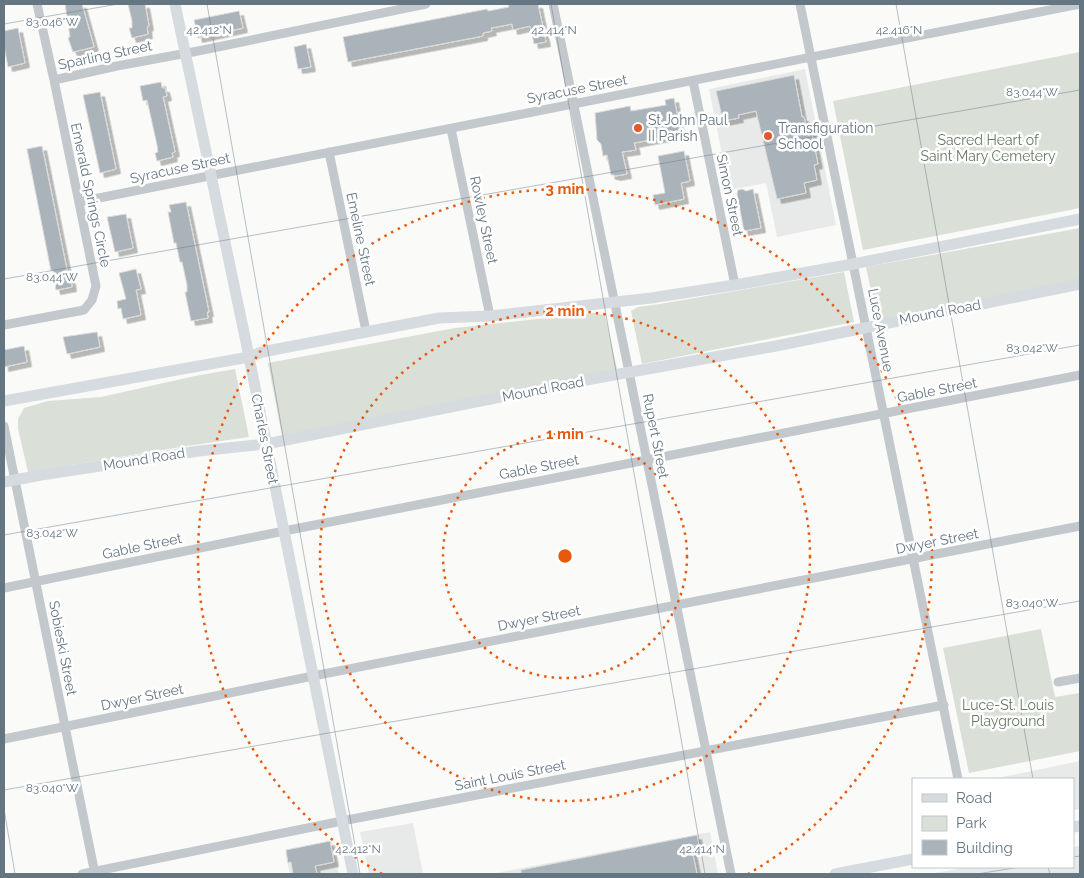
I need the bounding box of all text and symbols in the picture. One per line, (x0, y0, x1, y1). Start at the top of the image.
text: 83.046°W (26, 15, 79, 29)
text: 42.412°N (186, 23, 232, 37)
text: 42.414°N (531, 23, 577, 37)
text: 42.416°N (876, 23, 922, 37)
street label: Sparling Street (57, 37, 154, 73)
street label: Syracuse Street (526, 71, 629, 107)
text: 83.044°W (1006, 85, 1058, 99)
place label: St John Paul II Parish (648, 112, 728, 144)
place label: Transfiguration School (778, 120, 873, 152)
street label: Emerald Springs Circle (68, 121, 114, 269)
marker: St John Paul II Parish (632, 122, 644, 134)
marker: Transfiguration School (762, 130, 774, 142)
park label: Sacred Heart of Saint Mary Cemetery (920, 132, 1056, 164)
street label: Syracuse Street (129, 150, 232, 186)
street label: Simon Street (714, 153, 747, 238)
street label: Rowley Street (467, 174, 501, 266)
text: 3 min (546, 180, 584, 198)
street label: Emeline Street (343, 191, 379, 287)
text: 83.044°W (26, 270, 78, 284)
street label: Luce Avenue (865, 287, 897, 373)
street label: Mound Road (898, 296, 982, 328)
text: 2 min (546, 302, 584, 320)
text: 83.042°W (1006, 341, 1058, 355)
street label: Mound Road (501, 373, 585, 405)
street label: Gable Street (896, 374, 978, 406)
street label: Rupert Street (640, 392, 672, 480)
street label: Charles Street (248, 393, 282, 486)
text: 1 min (546, 425, 584, 443)
street label: Mound Road (102, 445, 186, 473)
street label: Gable Street (498, 451, 580, 483)
street label: Dwyer Street (894, 525, 980, 557)
text: 83.042°W (26, 526, 78, 540)
street label: Gable Street (101, 530, 183, 562)
centre of rings (556, 547, 574, 565)
text: 83.040°W (1006, 596, 1059, 610)
street label: Sobieski Street (46, 599, 80, 697)
street label: Dwyer Street (496, 602, 582, 634)
street label: Dwyer Street (99, 680, 185, 714)
park label: Luce-St. Louis Playground (962, 697, 1054, 729)
street label: Saint Louis Street (453, 756, 567, 794)
legend (912, 778, 1074, 868)
text: 83.040°W (26, 781, 79, 795)
text: Road (956, 789, 992, 807)
text: Park (956, 814, 987, 832)
text: Building (956, 839, 1013, 857)
text: 42.412°N (335, 842, 381, 856)
text: 42.414°N (679, 842, 725, 856)

